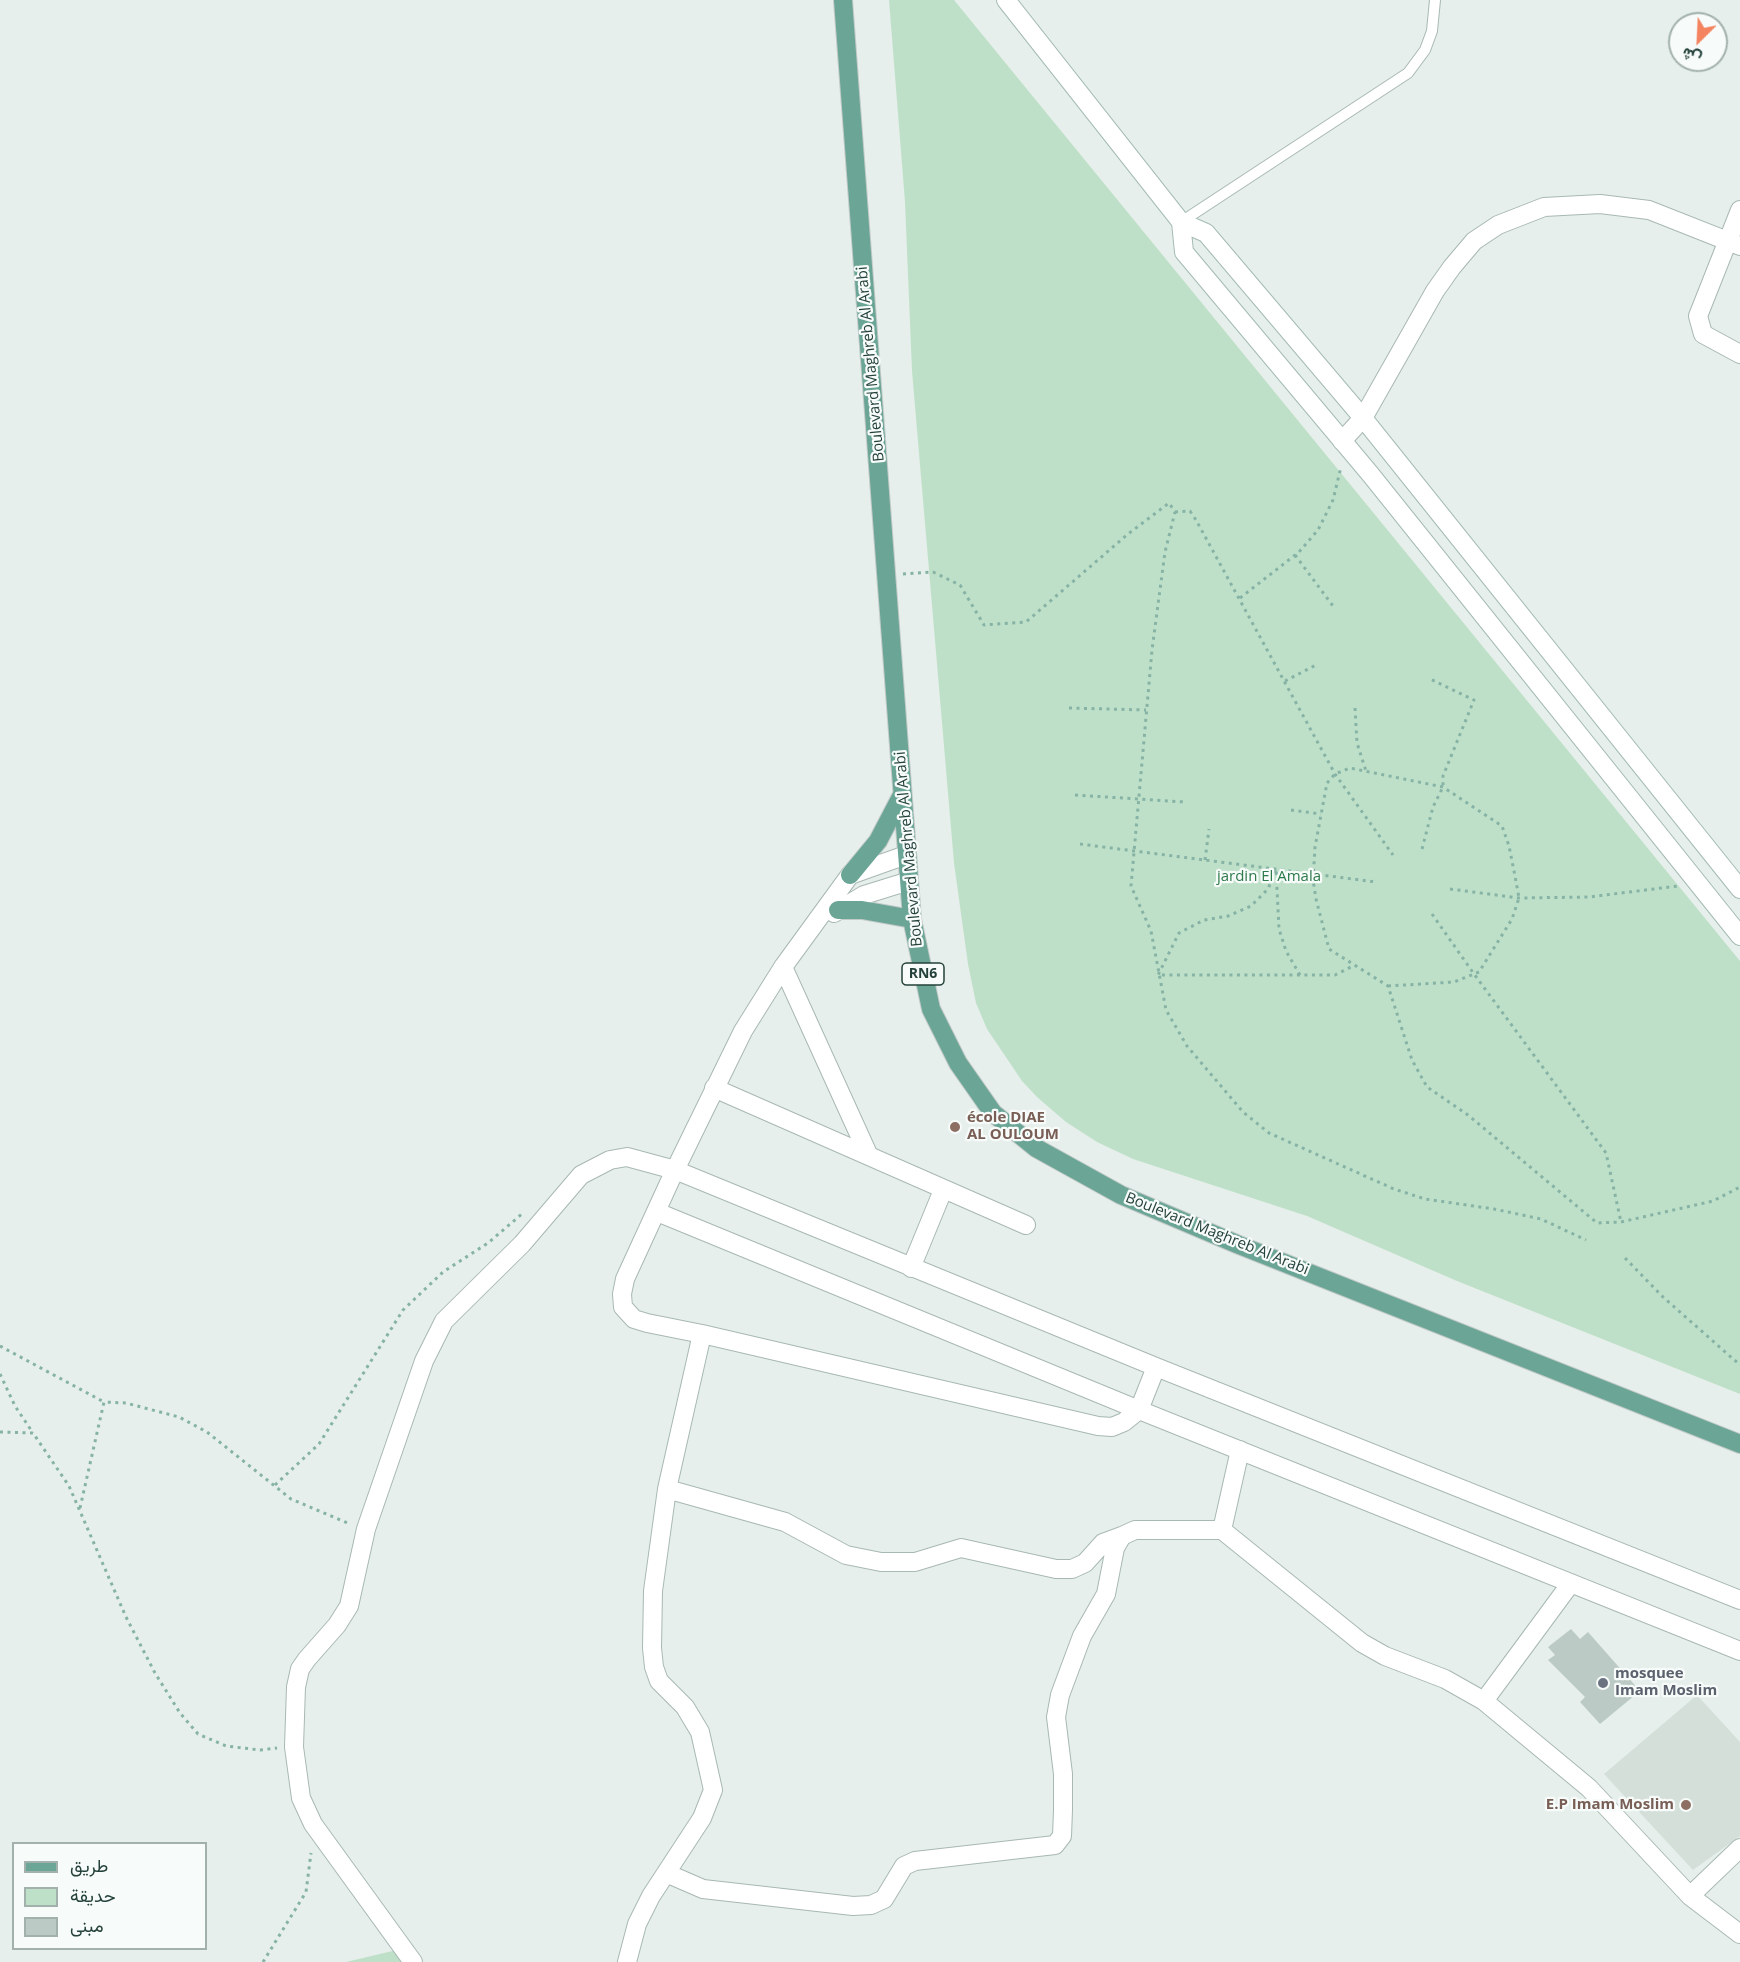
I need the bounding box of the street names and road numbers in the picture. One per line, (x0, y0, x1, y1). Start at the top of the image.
street label: Boulevard Maghreb Al Arabi (853, 266, 889, 462)
street label: Boulevard Maghreb Al Arabi (891, 751, 927, 947)
road number: RN6 (902, 963, 944, 985)
street label: Boulevard Maghreb Al Arabi (1123, 1189, 1311, 1279)

